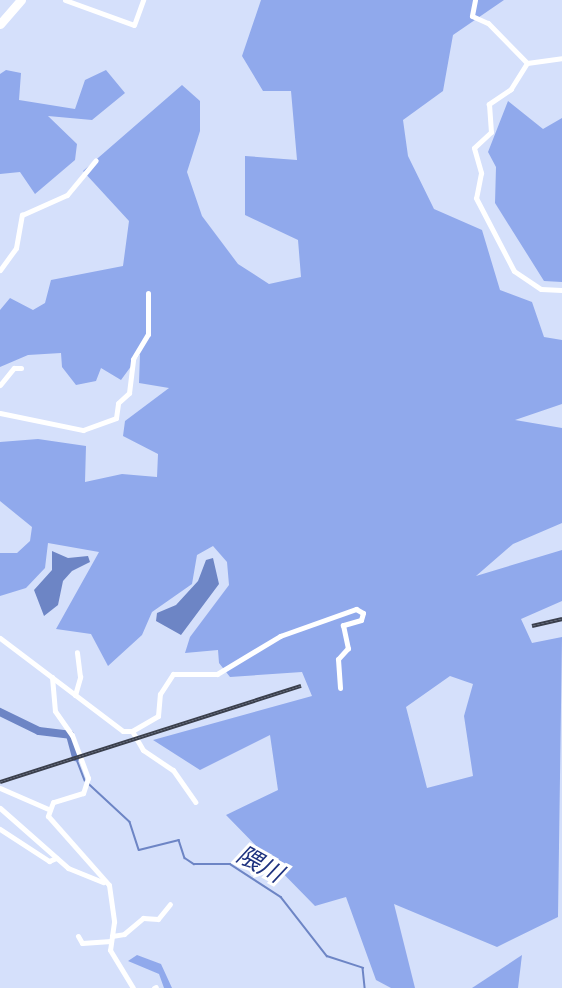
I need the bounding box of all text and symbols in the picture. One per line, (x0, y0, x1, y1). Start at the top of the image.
water label: 隈川 (232, 840, 288, 888)

